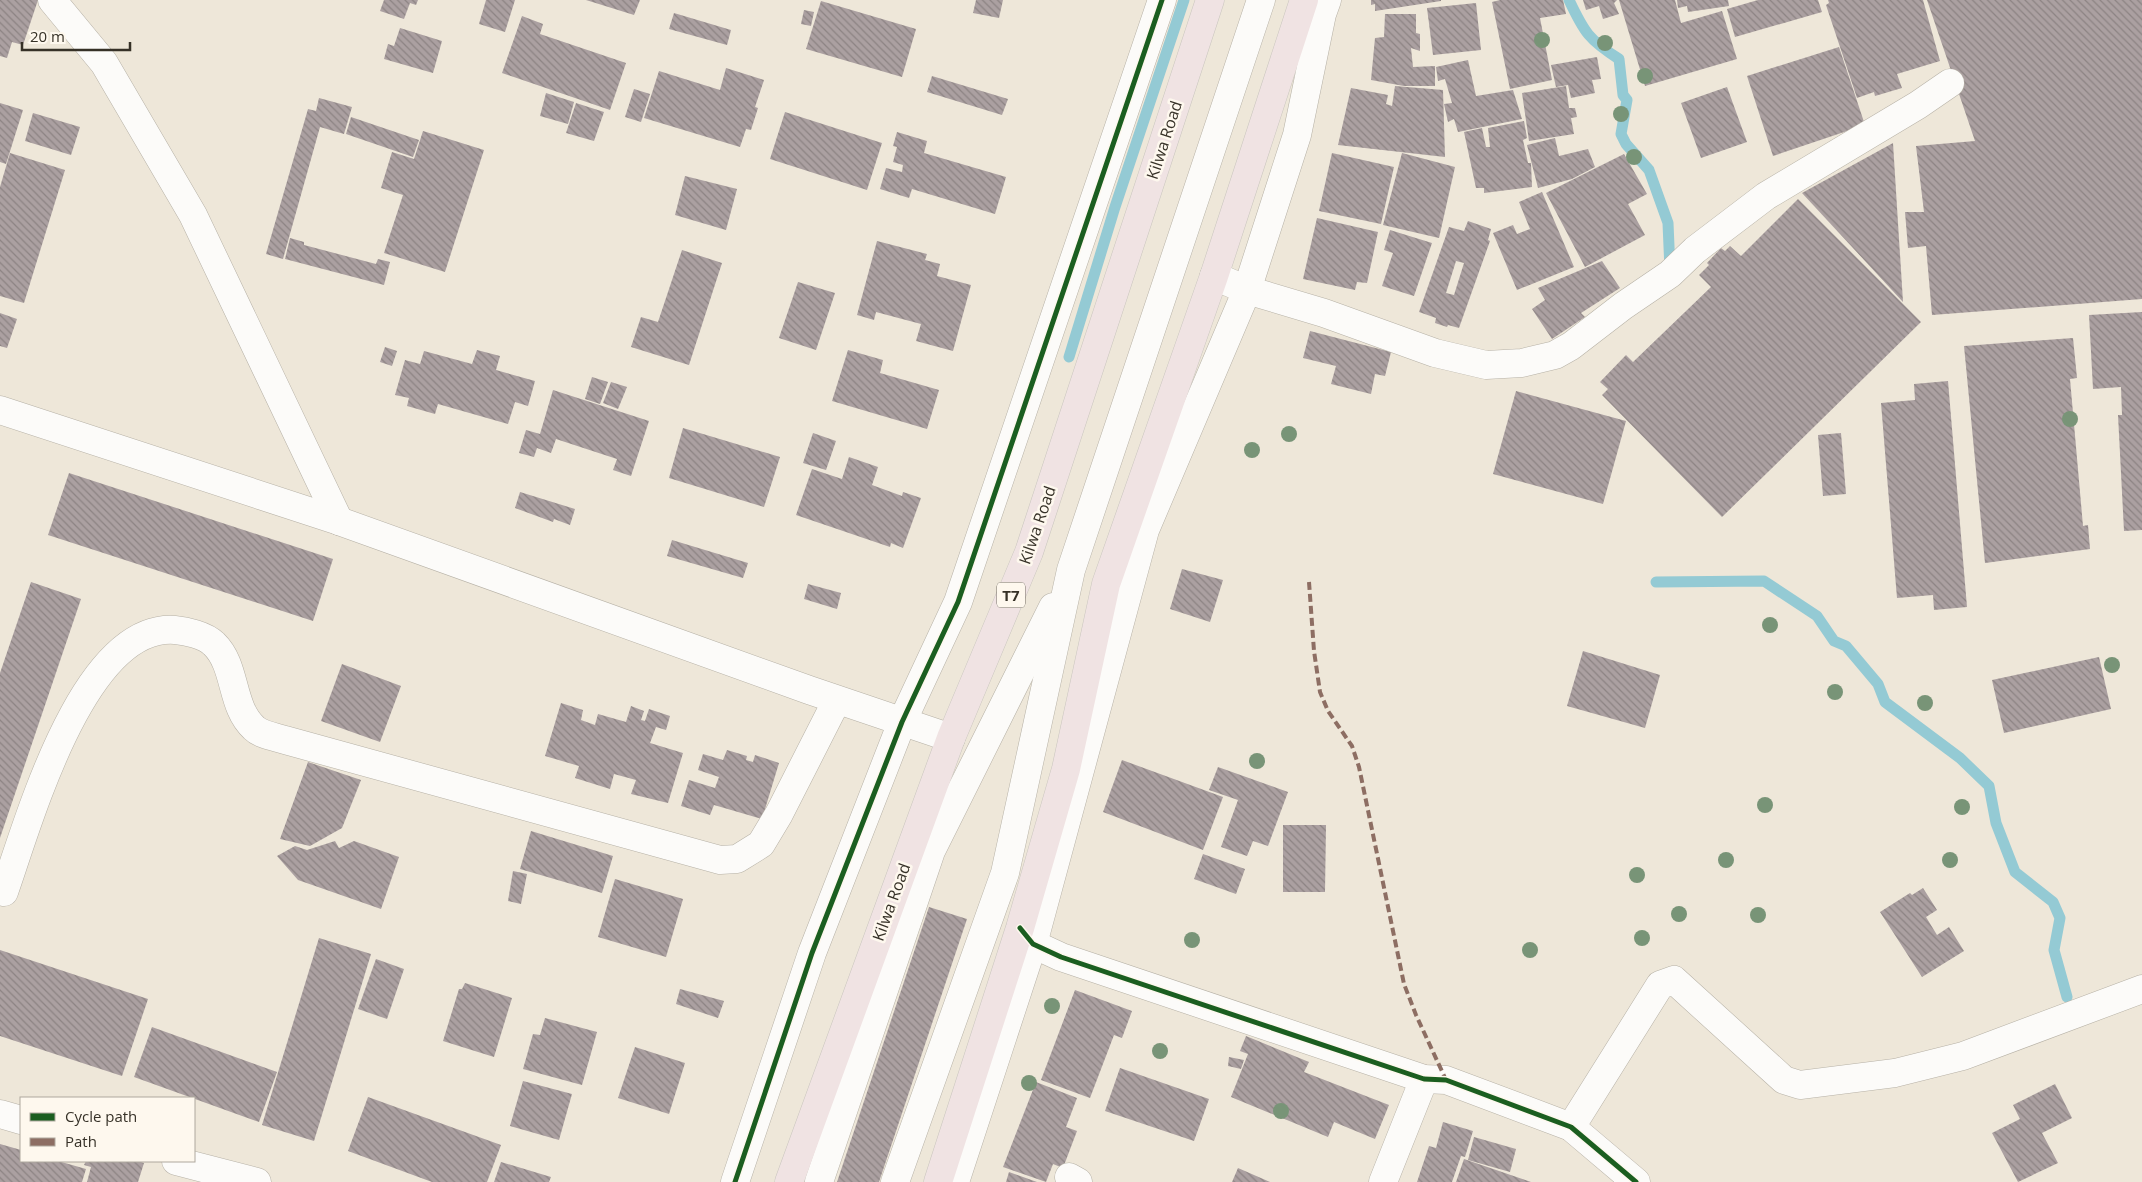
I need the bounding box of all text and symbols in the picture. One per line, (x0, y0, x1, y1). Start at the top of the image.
scale bar (22, 20, 130, 52)
text: 20 m (30, 26, 65, 46)
street label: Kilwa Road (1141, 98, 1187, 182)
street label: Kilwa Road (1013, 483, 1061, 567)
road number: T7 (997, 582, 1025, 608)
street label: Kilwa Road (867, 860, 915, 944)
legend (20, 1097, 195, 1162)
text: Cycle path (65, 1106, 137, 1126)
text: Path (65, 1131, 97, 1151)

